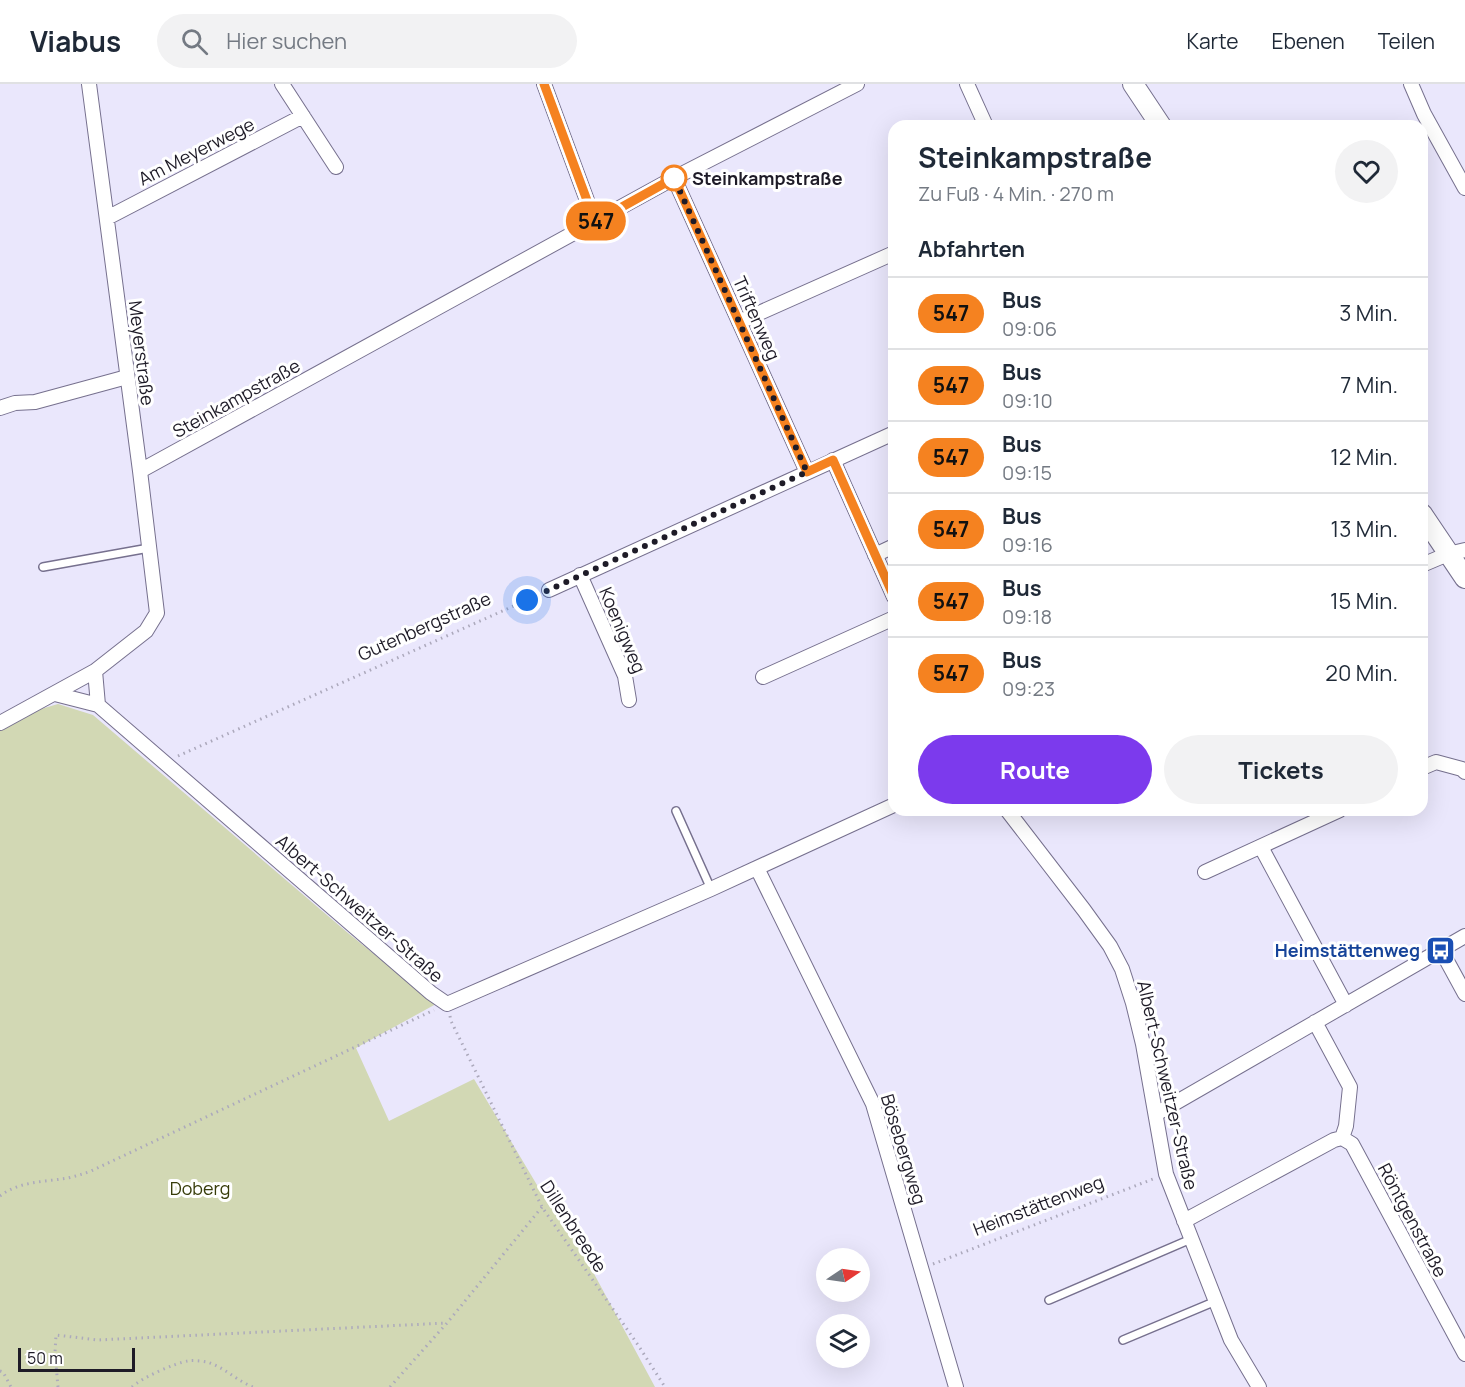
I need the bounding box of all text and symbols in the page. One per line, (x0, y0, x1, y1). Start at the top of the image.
search box (157, 14, 577, 68)
text: Viabus (30, 22, 121, 60)
icon: search (178, 25, 211, 58)
text: Hier suchen (226, 26, 347, 56)
text: Karte (1186, 27, 1238, 55)
text: Ebenen (1271, 27, 1345, 55)
text: Teilen (1378, 27, 1435, 55)
street label: Am Meyerwege (134, 111, 258, 191)
text: Steinkampstraße (918, 138, 1152, 176)
button: heart (1335, 140, 1398, 203)
marker: Steinkampstraße (661, 165, 687, 191)
place label: Steinkampstraße (692, 166, 843, 190)
text: Zu Fuß · 4 Min. · 270 m (918, 180, 1114, 207)
line badge: 547 (562, 202, 630, 240)
text: 547 (578, 207, 614, 235)
text: Abfahrten (918, 234, 1025, 264)
street label: Triftenweg (728, 272, 786, 364)
text: Bus (1002, 285, 1042, 315)
text: 3 Min. (1339, 298, 1398, 328)
street label: Meyerstraße (124, 299, 160, 407)
text: 547 (933, 299, 969, 327)
text: 09:06 (1002, 315, 1057, 342)
street label: Steinkampstraße (168, 353, 304, 443)
text: Bus (1002, 357, 1042, 387)
text: 7 Min. (1340, 370, 1398, 400)
text: 547 (933, 371, 969, 399)
text: 09:10 (1002, 387, 1053, 414)
text: Bus (1002, 429, 1042, 459)
text: 12 Min. (1330, 442, 1398, 472)
text: 547 (933, 443, 969, 471)
text: 09:15 (1002, 459, 1052, 486)
text: Bus (1002, 501, 1042, 531)
text: 13 Min. (1331, 514, 1398, 544)
text: 547 (933, 515, 969, 543)
text: 09:16 (1002, 531, 1053, 558)
text: Bus (1002, 573, 1042, 603)
street label: Koenigweg (594, 583, 652, 677)
your location (512, 585, 542, 615)
street label: Gutenbergstraße (354, 586, 494, 666)
text: 15 Min. (1330, 586, 1398, 616)
text: 547 (933, 587, 969, 615)
text: 09:18 (1002, 603, 1052, 630)
text: Bus (1002, 645, 1042, 675)
text: 20 Min. (1325, 658, 1398, 688)
text: 547 (933, 659, 969, 687)
text: 09:23 (1002, 675, 1055, 702)
button: Route (918, 735, 1152, 804)
button: Tickets (1164, 735, 1398, 804)
street label: Albert-Schweitzer-Straße (271, 829, 449, 987)
bus stop icon: Heimstättenweg (1425, 934, 1457, 966)
place label: Heimstättenweg (1275, 938, 1420, 962)
street label: Albert-Schweitzer-Straße (1132, 978, 1204, 1192)
street label: Bösebergweg (876, 1091, 932, 1207)
street label: Röntgenstraße (1373, 1159, 1453, 1281)
street label: Heimstättenweg (969, 1169, 1107, 1241)
street label: Dillenbreede (535, 1175, 613, 1277)
park label: Doberg (170, 1176, 230, 1200)
north arrow (816, 1248, 870, 1302)
map controls (816, 1248, 870, 1368)
button: layers (816, 1314, 870, 1368)
scale bar (18, 1345, 135, 1372)
text: 50 m (27, 1347, 63, 1369)

